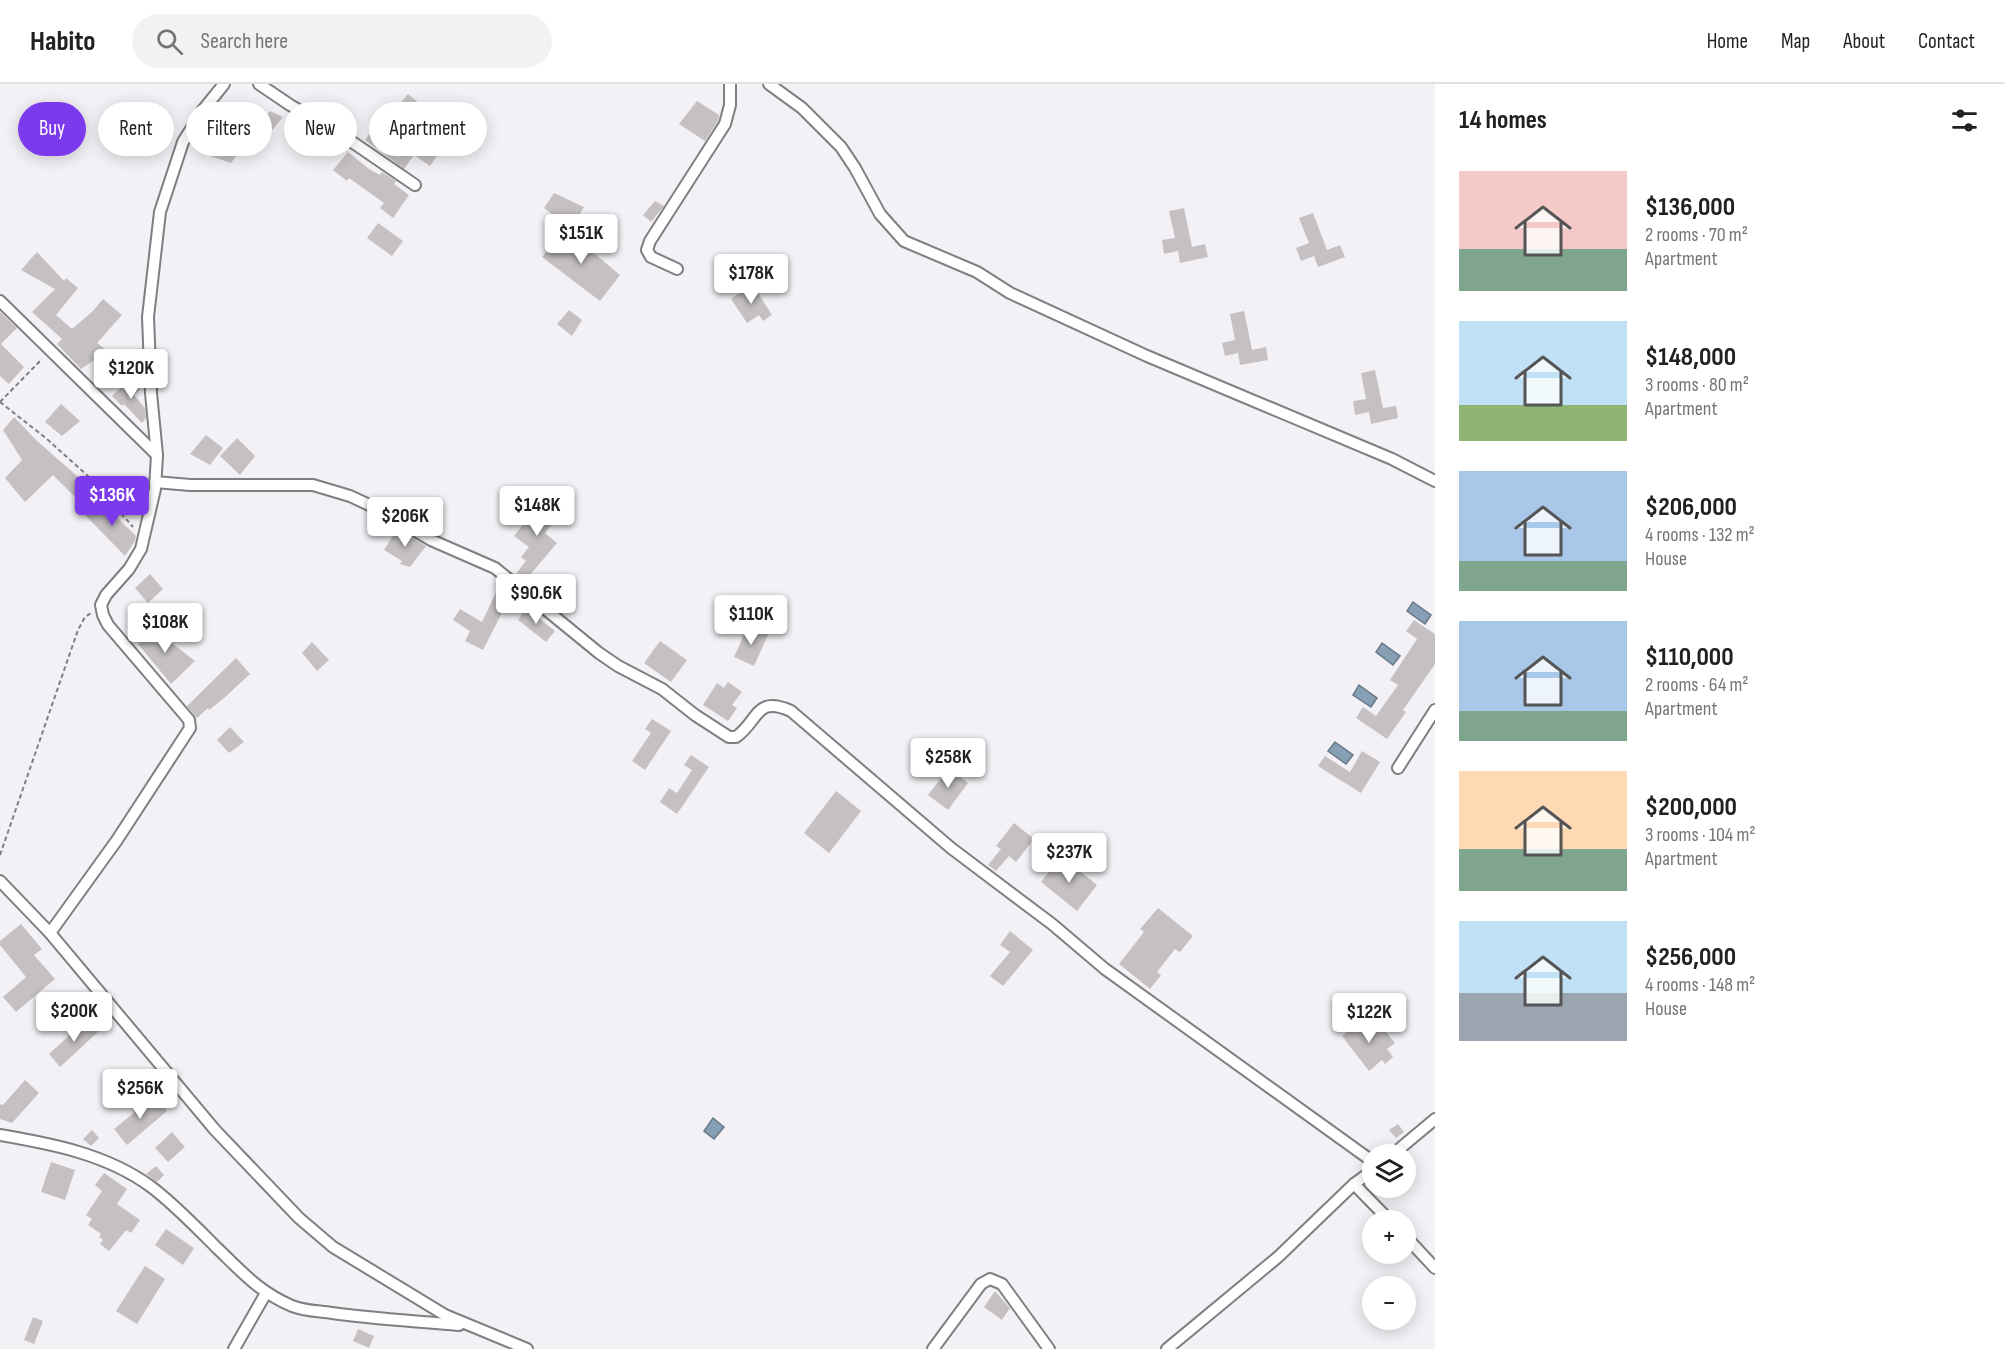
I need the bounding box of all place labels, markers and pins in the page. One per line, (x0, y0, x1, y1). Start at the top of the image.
pin: $151K (539, 214, 623, 265)
pin: $178K (709, 254, 793, 305)
pin: $120K (89, 349, 173, 400)
pin: $136K (70, 476, 154, 527)
pin: $148K (495, 486, 579, 537)
pin: $206K (363, 497, 447, 548)
pin: $90.6K (487, 574, 585, 625)
pin: $110K (709, 595, 793, 646)
pin: $108K (123, 603, 207, 654)
pin: $258K (906, 738, 990, 789)
pin: $237K (1027, 833, 1111, 884)
pin: $200K (32, 992, 116, 1043)
pin: $122K (1327, 993, 1411, 1044)
pin: $256K (98, 1069, 182, 1120)

